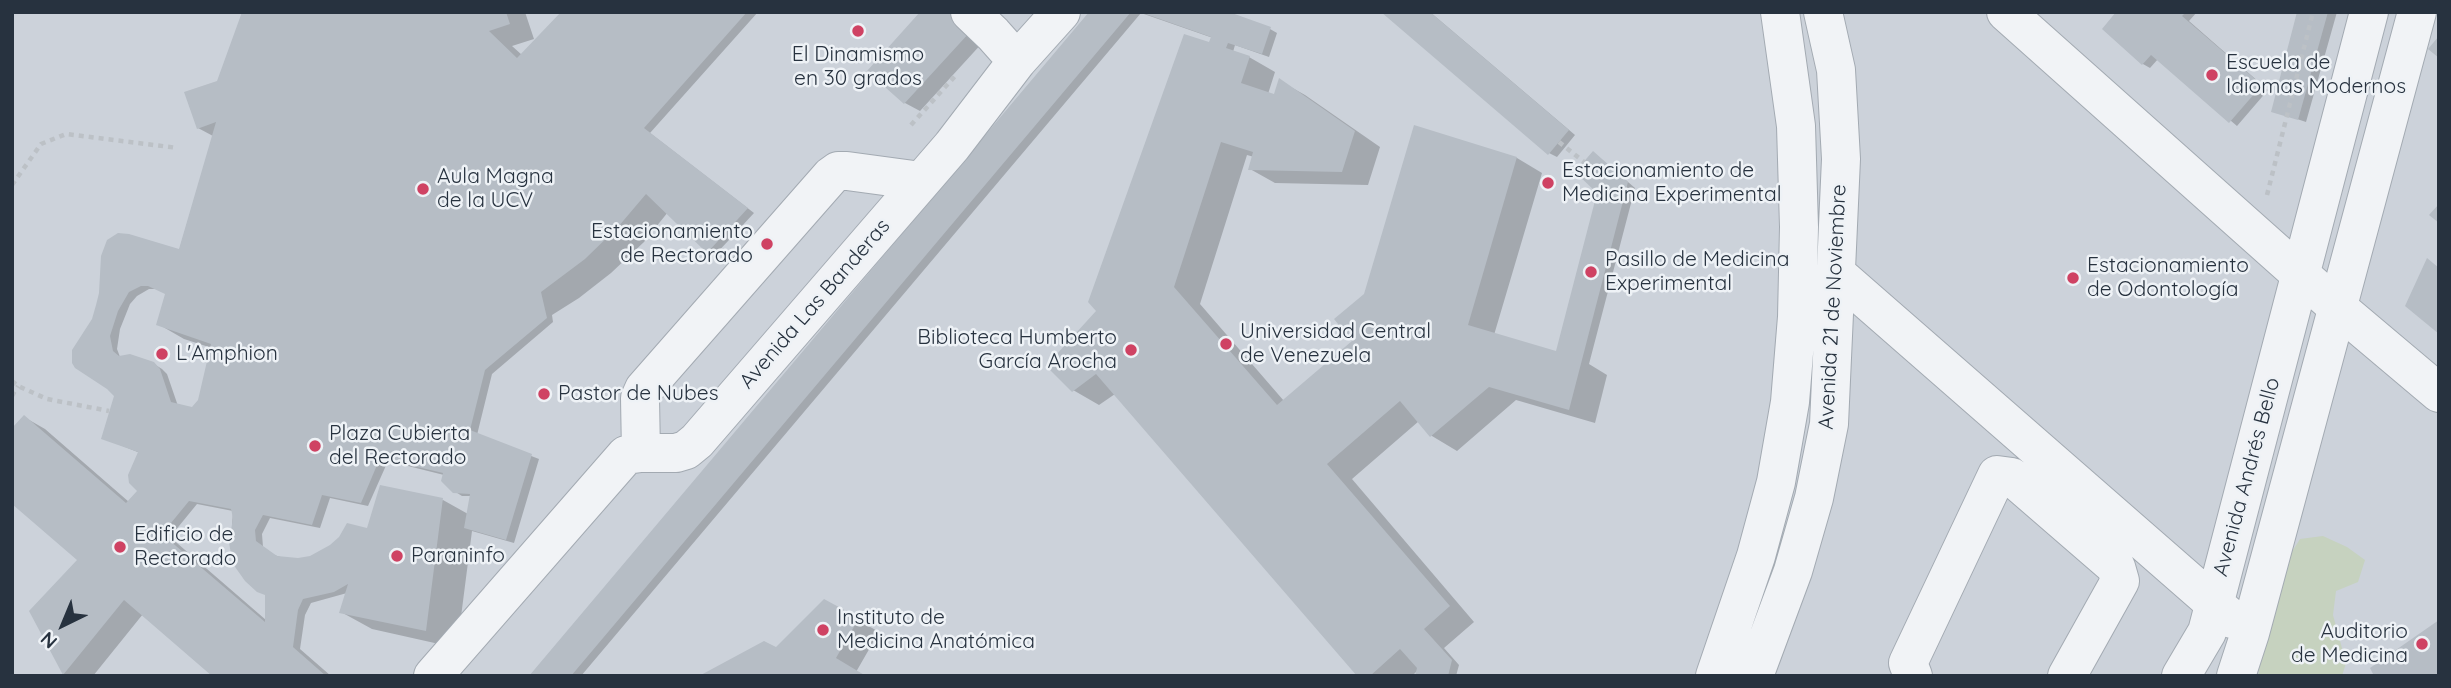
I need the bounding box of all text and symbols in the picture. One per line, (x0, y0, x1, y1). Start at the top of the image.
marker: El Dinamismo en 30 grados (850, 23, 866, 39)
place label: El Dinamismo en 30 grados (792, 42, 924, 92)
place label: Escuela de Idiomas Modernos (2226, 50, 2406, 100)
marker: Escuela de Idiomas Modernos (2204, 67, 2220, 83)
place label: Estacionamiento de Medicina Experimental (1562, 158, 1782, 208)
place label: Aula Magna de la UCV (437, 164, 554, 214)
marker: Estacionamiento de Medicina Experimental (1540, 175, 1556, 191)
marker: Aula Magna de la UCV (415, 181, 431, 197)
street label: Avenida 21 de Noviembre (1814, 184, 1852, 430)
street label: Avenida Las Banderas (734, 214, 896, 394)
place label: Estacionamiento de Rectorado (591, 219, 753, 269)
marker: Estacionamiento de Rectorado (759, 236, 775, 252)
place label: Pasillo de Medicina Experimental (1605, 247, 1789, 297)
place label: Estacionamiento de Odontología (2087, 253, 2249, 303)
marker: Pasillo de Medicina Experimental (1583, 264, 1599, 280)
marker: Estacionamiento de Odontología (2065, 270, 2081, 286)
place label: Universidad Central de Venezuela (1240, 319, 1431, 369)
place label: Biblioteca Humberto García Arocha (917, 325, 1117, 375)
marker: Universidad Central de Venezuela (1218, 336, 1234, 352)
place label: L'Amphion (176, 341, 278, 367)
marker: Biblioteca Humberto García Arocha (1123, 342, 1139, 358)
marker: L'Amphion (154, 346, 170, 362)
street label: Avenida Andrés Bello (2208, 375, 2286, 579)
place label: Pastor de Nubes (558, 381, 719, 407)
marker: Pastor de Nubes (536, 386, 552, 402)
place label: Plaza Cubierta del Rectorado (329, 421, 470, 471)
marker: Plaza Cubierta del Rectorado (307, 438, 323, 454)
place label: Edificio de Rectorado (134, 522, 236, 572)
marker: Edificio de Rectorado (112, 539, 128, 555)
place label: Paraninfo (411, 543, 505, 569)
marker: Paraninfo (389, 548, 405, 564)
north arrow (28, 590, 98, 660)
place label: Instituto de Medicina Anatómica (837, 605, 1035, 655)
place label: Auditorio de Medicina (2291, 619, 2408, 669)
marker: Instituto de Medicina Anatómica (815, 622, 831, 638)
text: N (35, 627, 62, 654)
marker: Auditorio de Medicina (2414, 636, 2430, 652)

